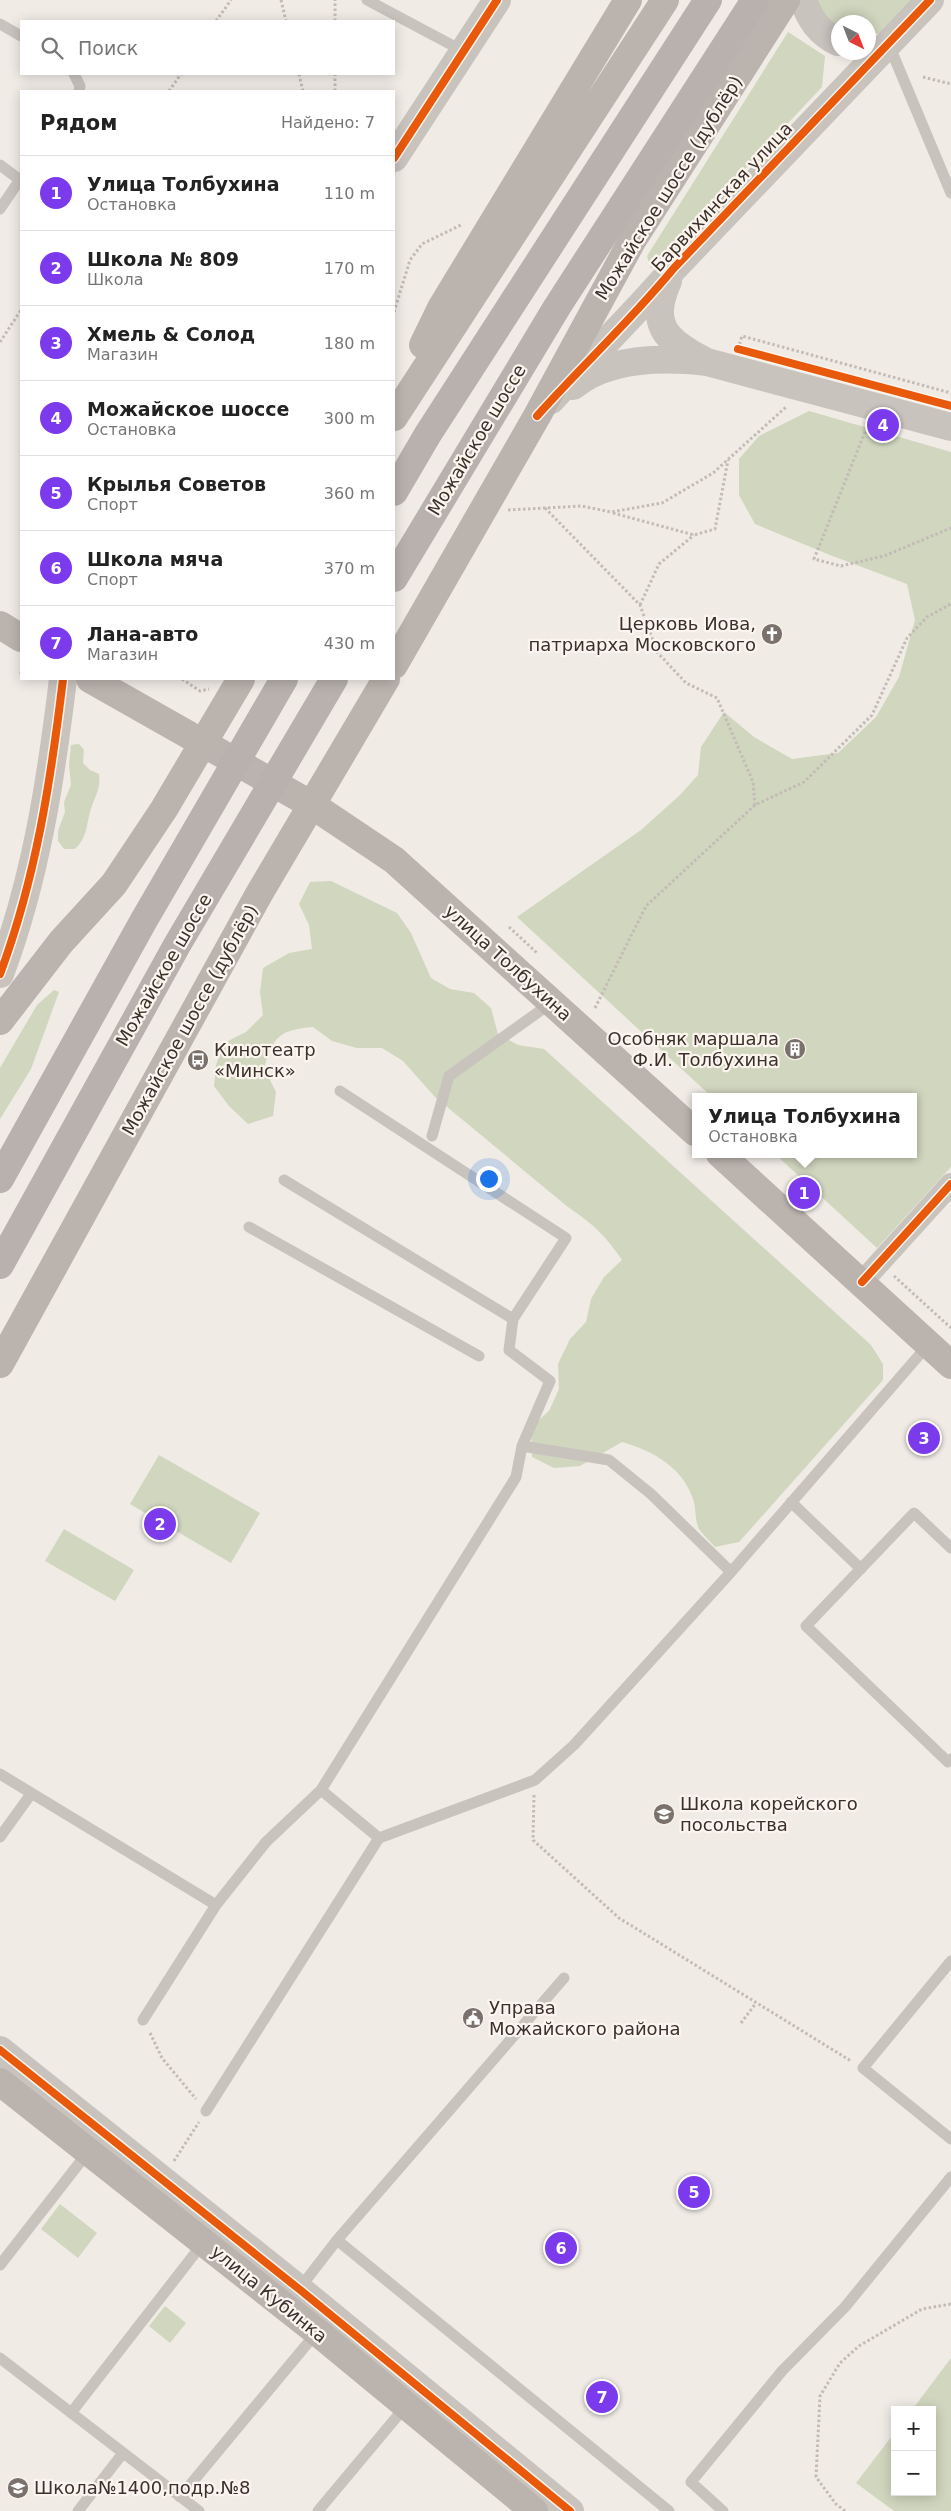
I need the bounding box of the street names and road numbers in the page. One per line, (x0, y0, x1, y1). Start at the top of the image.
street label: Можайское шоссе (дублёр) (591, 72, 746, 304)
street label: Барвихинская улица (647, 118, 796, 276)
street label: Можайское шоссе (423, 360, 530, 519)
street label: Можайское шоссе (111, 890, 216, 1050)
street label: улица Толбухина (441, 900, 576, 1025)
street label: Можайское шоссе (дублёр) (117, 901, 262, 1139)
street label: улица Кубинка (207, 2241, 331, 2347)

